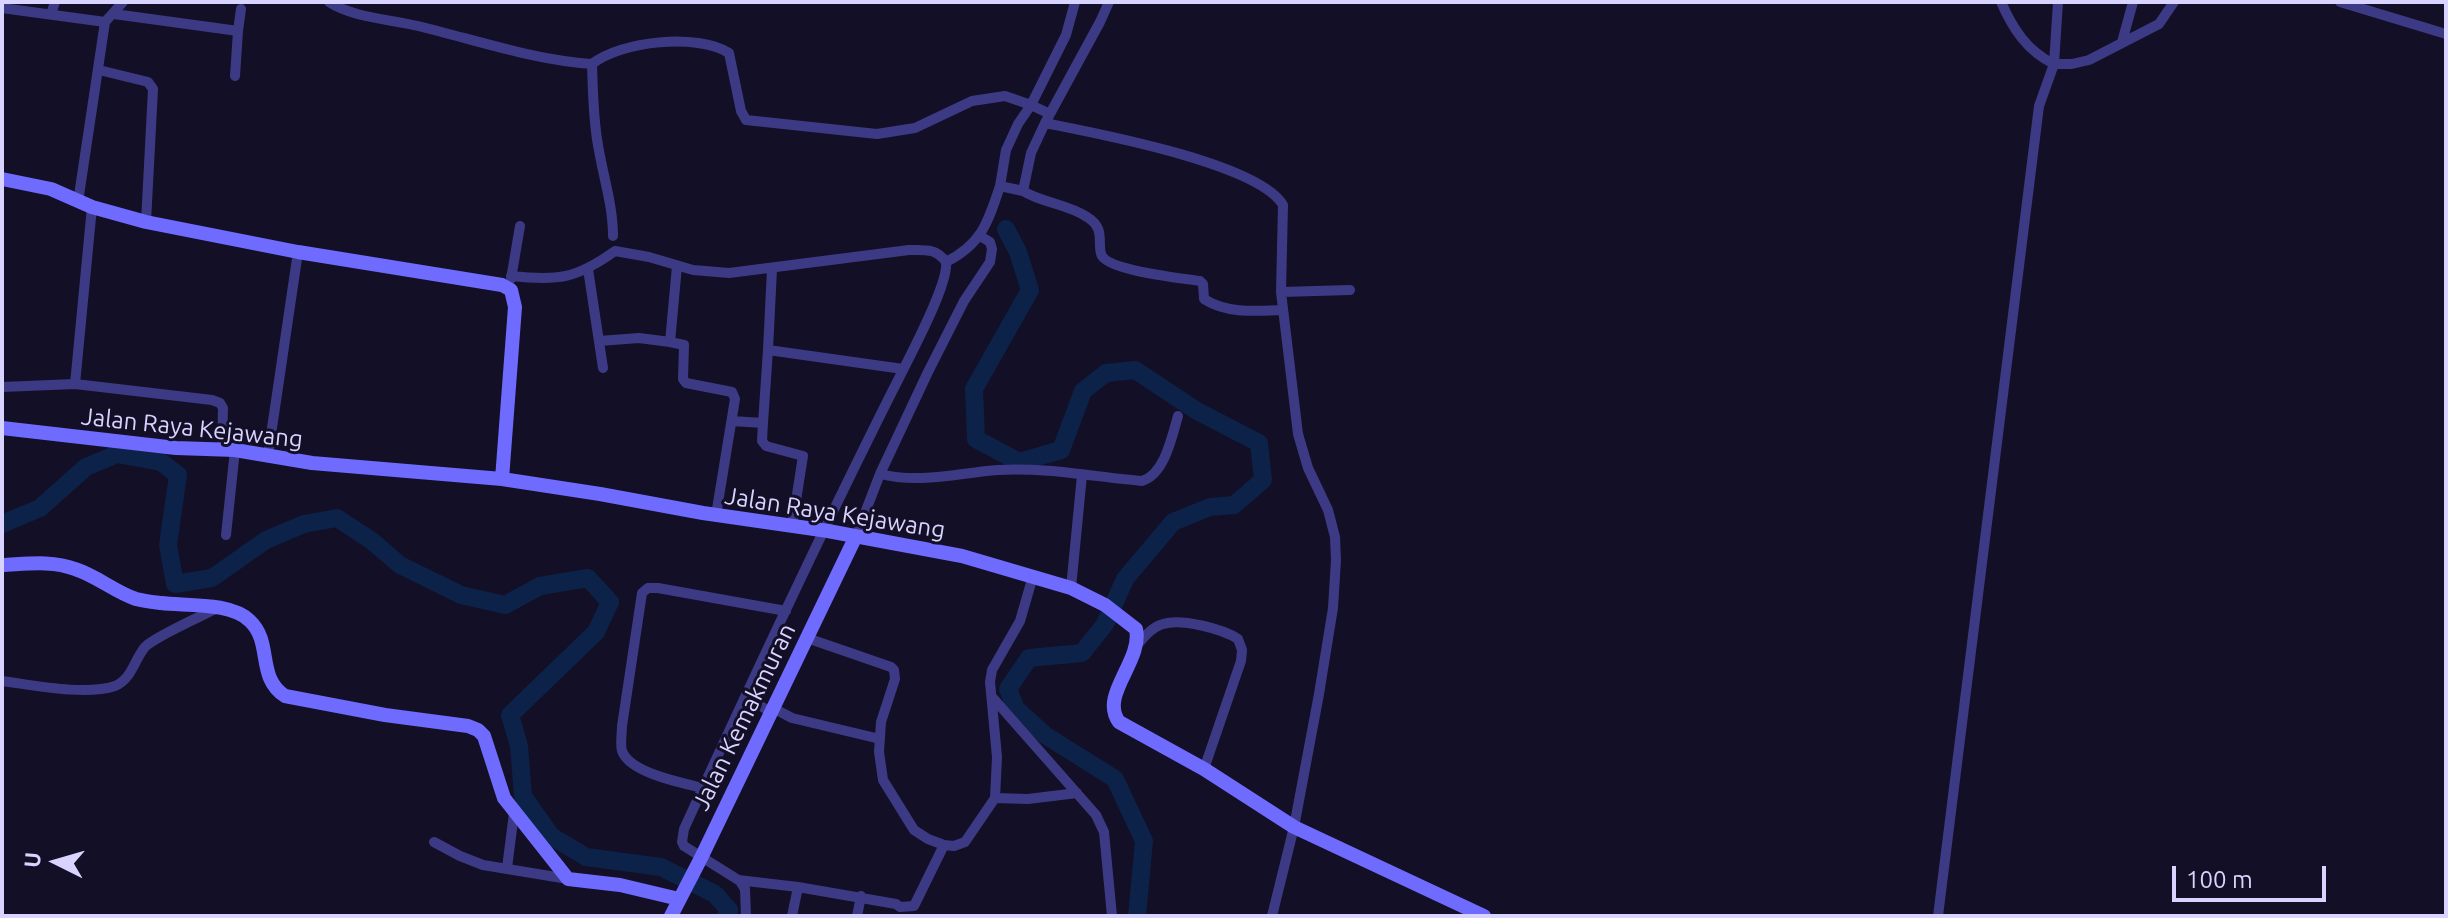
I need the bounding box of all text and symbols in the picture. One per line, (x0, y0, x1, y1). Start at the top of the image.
street label: Jalan Raya Kejawang (80, 402, 304, 454)
street label: Jalan Raya Kejawang (723, 481, 947, 545)
street label: Jalan Kemakmuran (686, 619, 802, 815)
north arrow (16, 822, 96, 902)
scale bar (2176, 850, 2330, 900)
text: U (18, 851, 45, 869)
text: 100 m (2186, 866, 2253, 893)

